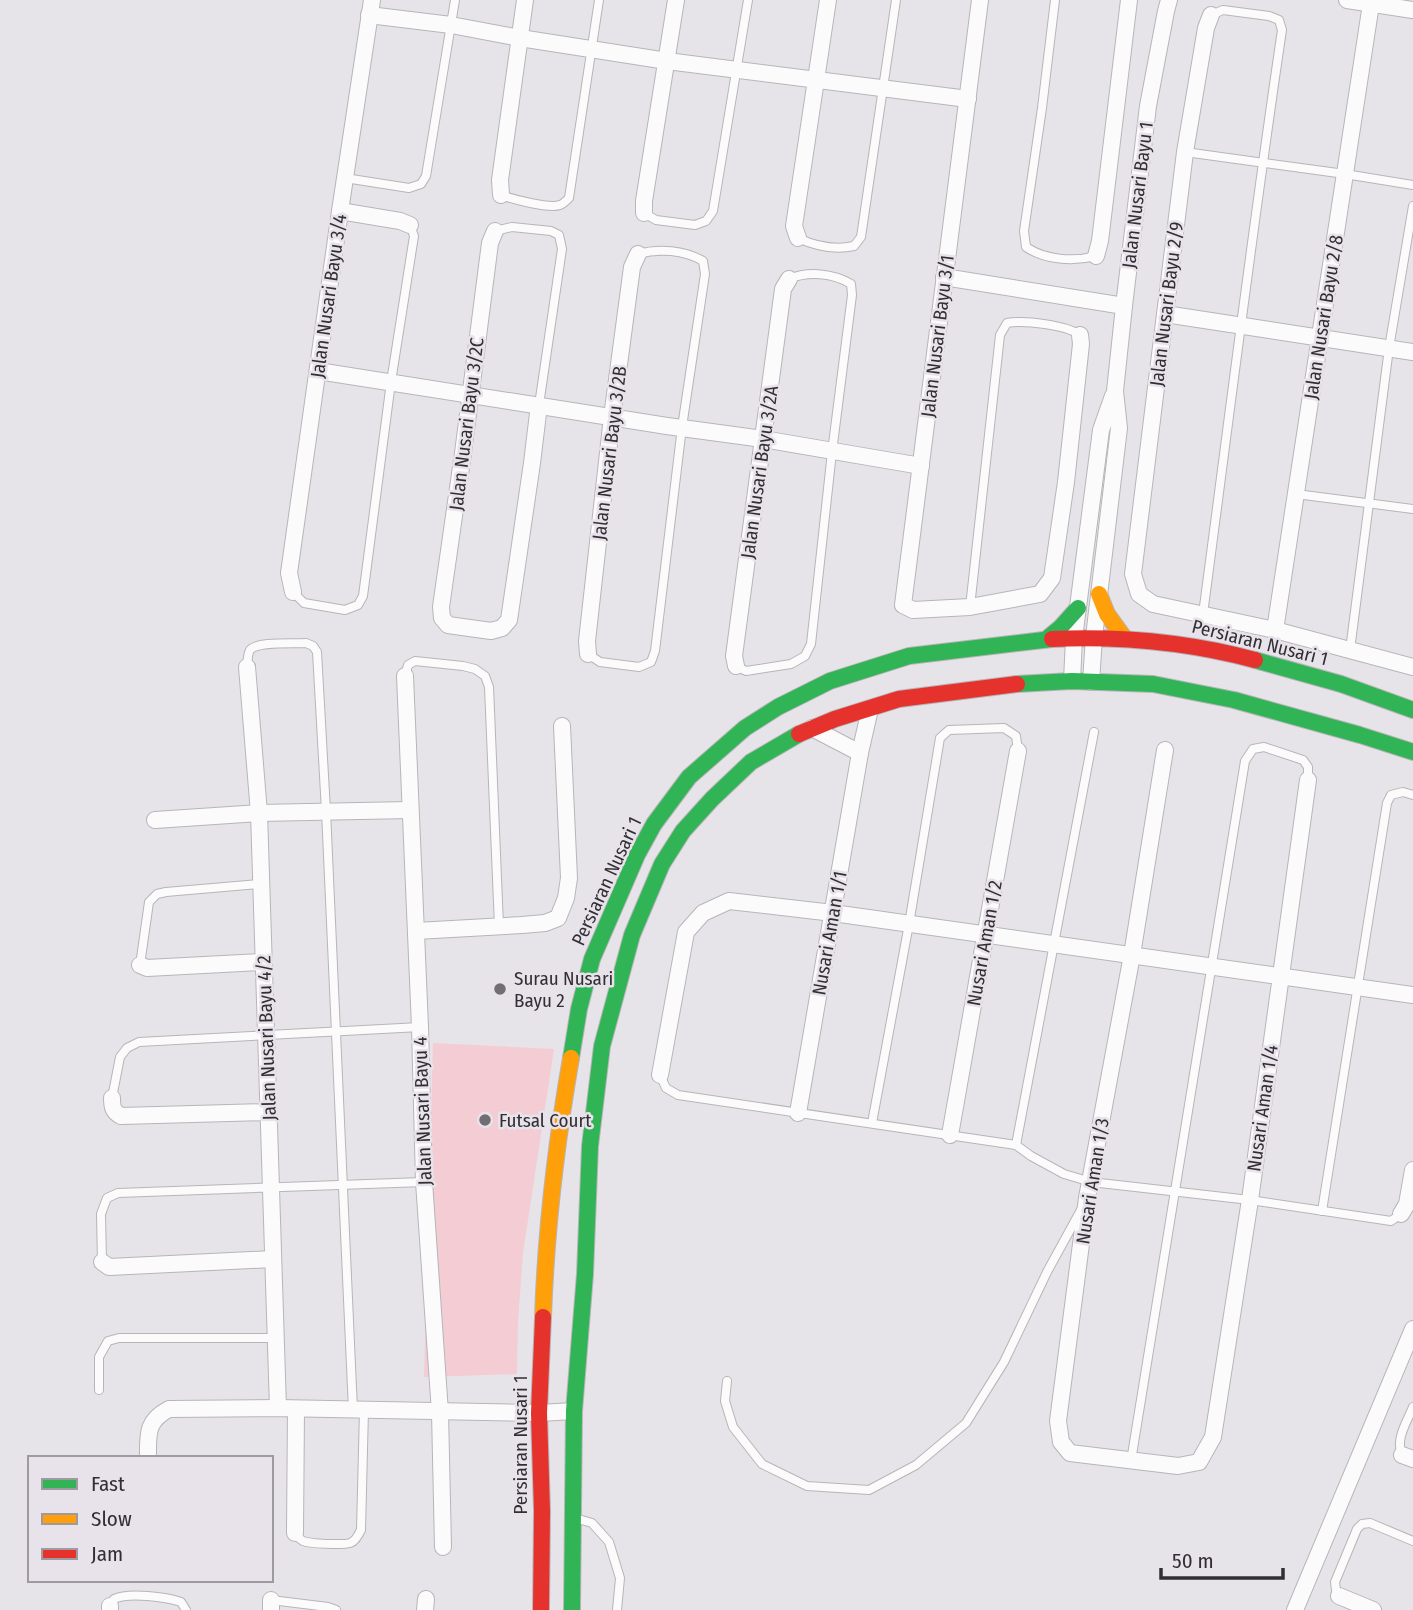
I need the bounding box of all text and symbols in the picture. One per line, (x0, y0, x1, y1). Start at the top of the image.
street label: Jalan Nusari Bayu 1 (1117, 121, 1158, 270)
street label: Jalan Nusari Bayu 3/4 (306, 213, 351, 380)
street label: Jalan Nusari Bayu 2/9 (1145, 220, 1188, 388)
street label: Jalan Nusari Bayu 2/8 (1299, 233, 1348, 401)
street label: Jalan Nusari Bayu 3/1 (916, 254, 959, 419)
street label: Jalan Nusari Bayu 3/2C (444, 336, 489, 512)
street label: Jalan Nusari Bayu 3/2B (587, 365, 632, 541)
street label: Jalan Nusari Bayu 3/2A (736, 384, 783, 560)
street label: Persiaran Nusari 1 (1190, 614, 1330, 670)
street label: Persiaran Nusari 1 (567, 813, 646, 949)
street label: Nusari Aman 1/1 (807, 869, 852, 997)
street label: Nusari Aman 1/2 (962, 879, 1007, 1008)
street label: Jalan Nusari Bayu 4/2 (252, 955, 281, 1121)
place label: Surau Nusari Bayu 2 (514, 967, 613, 1012)
marker: Surau Nusari Bayu 2 (492, 981, 508, 997)
street label: Jalan Nusari Bayu 4 (408, 1036, 437, 1186)
street label: Nusari Aman 1/4 (1242, 1043, 1283, 1173)
place label: Futsal Court (499, 1109, 592, 1132)
marker: Futsal Court (477, 1112, 493, 1128)
street label: Nusari Aman 1/3 (1071, 1116, 1114, 1246)
street label: Persiaran Nusari 1 (509, 1375, 532, 1515)
legend (28, 1456, 273, 1582)
text: Fast (91, 1471, 125, 1497)
text: Slow (91, 1506, 132, 1532)
scale bar (1161, 1536, 1284, 1580)
text: Jam (91, 1541, 123, 1567)
text: 50 m (1172, 1548, 1214, 1574)

